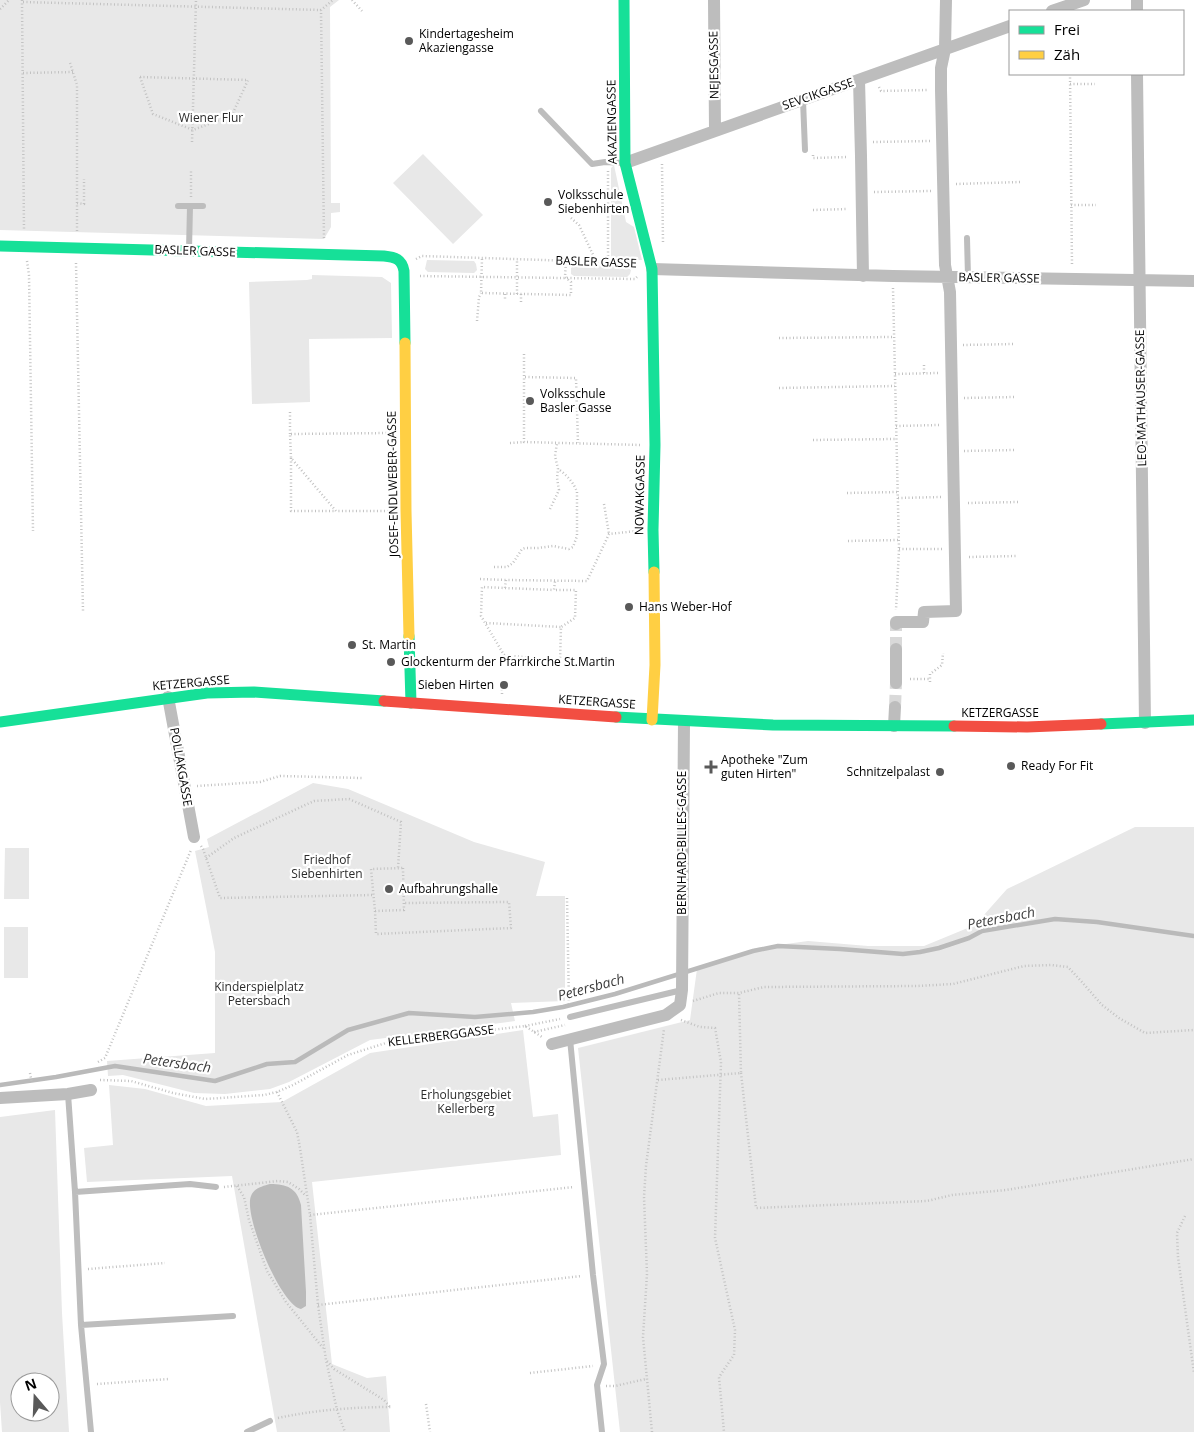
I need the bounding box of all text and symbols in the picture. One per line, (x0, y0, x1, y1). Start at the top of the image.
legend (1009, 10, 1184, 75)
text: Frei (1054, 19, 1080, 39)
place label: Kindertagesheim Akaziengasse (419, 25, 514, 56)
street label: NEJESGASSE (704, 31, 723, 99)
marker: Kindertagesheim Akaziengasse (403, 35, 415, 47)
text: Zäh (1054, 44, 1080, 64)
street label: SEVCIKGASSE (780, 73, 856, 114)
street label: AKAZIENGASSE (602, 80, 621, 164)
park label: Wiener Flur (179, 109, 243, 126)
place label: Volksschule Siebenhirten (558, 186, 629, 217)
marker: Volksschule Siebenhirten (542, 196, 554, 208)
street label: BASLER GASSE (154, 241, 236, 260)
street label: BASLER GASSE (555, 252, 637, 271)
street label: BASLER GASSE (958, 268, 1040, 287)
street label: LEO-MATHAUSER-GASSE (1131, 329, 1150, 467)
place label: Volksschule Basler Gasse (540, 385, 612, 416)
marker: Volksschule Basler Gasse (524, 395, 536, 407)
street label: JOSEF-ENDLWEBER-GASSE (383, 411, 402, 558)
street label: NOWAKGASSE (630, 455, 649, 535)
place label: Hans Weber-Hof (639, 598, 732, 615)
marker: Hans Weber-Hof (623, 601, 635, 613)
place label: St. Martin (362, 636, 416, 653)
marker: St. Martin (346, 639, 358, 651)
place label: Glockenturm der Pfarrkirche St.Martin (401, 653, 615, 670)
marker: Glockenturm der Pfarrkirche St.Martin (385, 656, 397, 668)
street label: KETZERGASSE (152, 671, 230, 694)
place label: Sieben Hirten (418, 676, 494, 693)
marker: Sieben Hirten (498, 679, 510, 691)
street label: KETZERGASSE (558, 690, 636, 713)
street label: KETZERGASSE (961, 704, 1039, 721)
street label: POLLAKGASSE (166, 726, 197, 808)
place label: Apotheke "Zum guten Hirten" (721, 751, 808, 782)
place label: Ready For Fit (1021, 757, 1093, 774)
marker: Ready For Fit (1005, 760, 1017, 772)
marker: Apotheke "Zum guten Hirten" (705, 761, 717, 773)
place label: Schnitzelpalast (847, 763, 930, 780)
marker: Schnitzelpalast (934, 766, 946, 778)
street label: BERNHARD-BILLES-GASSE (673, 771, 690, 915)
park label: Friedhof Siebenhirten (291, 851, 363, 882)
place label: Aufbahrungshalle (399, 880, 498, 897)
marker: Aufbahrungshalle (383, 883, 395, 895)
water label: Petersbach (965, 902, 1036, 933)
water label: Petersbach (555, 968, 626, 1005)
park label: Kinderspielplatz Petersbach (214, 978, 304, 1009)
street label: KELLERBERGGASSE (387, 1021, 495, 1050)
water label: Petersbach (142, 1048, 212, 1077)
park label: Erholungsgebiet Kellerberg (421, 1086, 511, 1117)
north arrow (10, 1372, 60, 1422)
text: N (22, 1373, 39, 1395)

